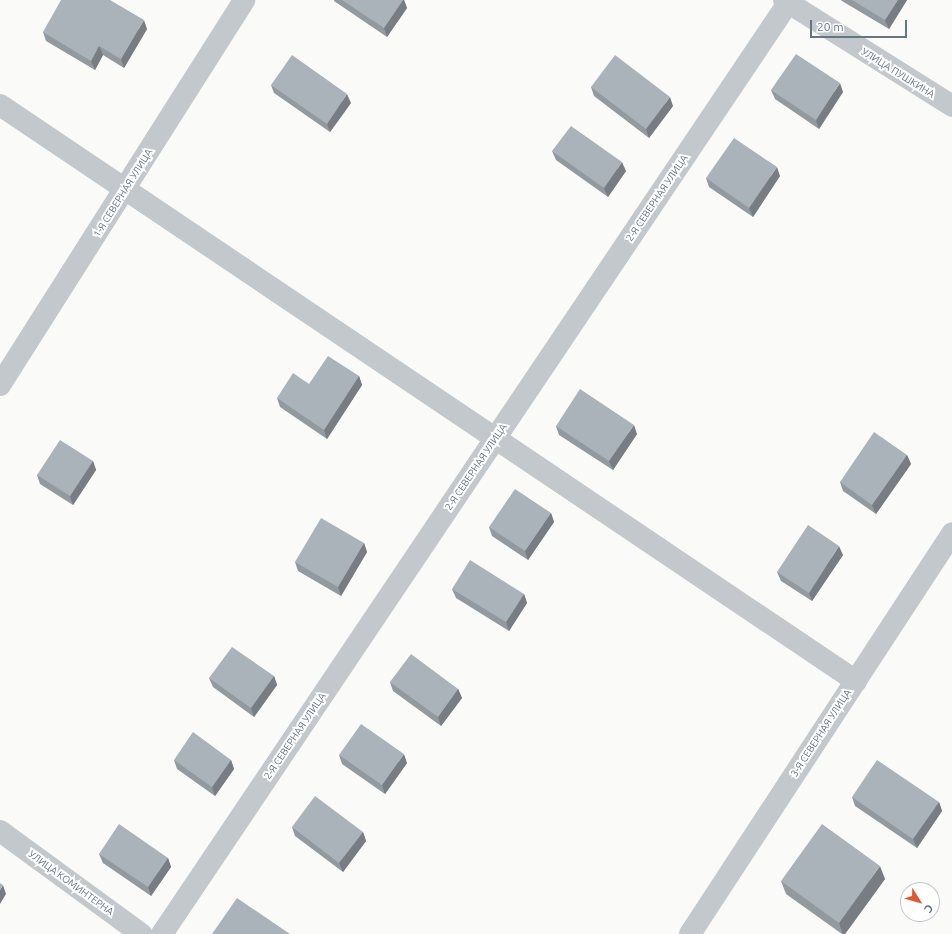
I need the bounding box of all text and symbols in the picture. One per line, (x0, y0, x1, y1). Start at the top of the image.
scale bar (812, 12, 909, 38)
text: 20 m (817, 20, 844, 33)
street label: УЛИЦА ПУШКИНА (859, 46, 937, 100)
street label: 1-Я СЕВЕРНАЯ УЛИЦА (91, 147, 155, 239)
street label: 2-Я СЕВЕРНАЯ УЛИЦА (624, 152, 690, 244)
street label: 2-Я СЕВЕРНАЯ УЛИЦА (443, 421, 509, 513)
street label: 3-Я СЕВЕРНАЯ УЛИЦА (788, 687, 854, 779)
street label: 2-Я СЕВЕРНАЯ УЛИЦА (262, 690, 328, 782)
street label: УЛИЦА КОМИНТЕРНА (26, 848, 116, 918)
north arrow (900, 882, 940, 922)
text: С (922, 902, 936, 915)

